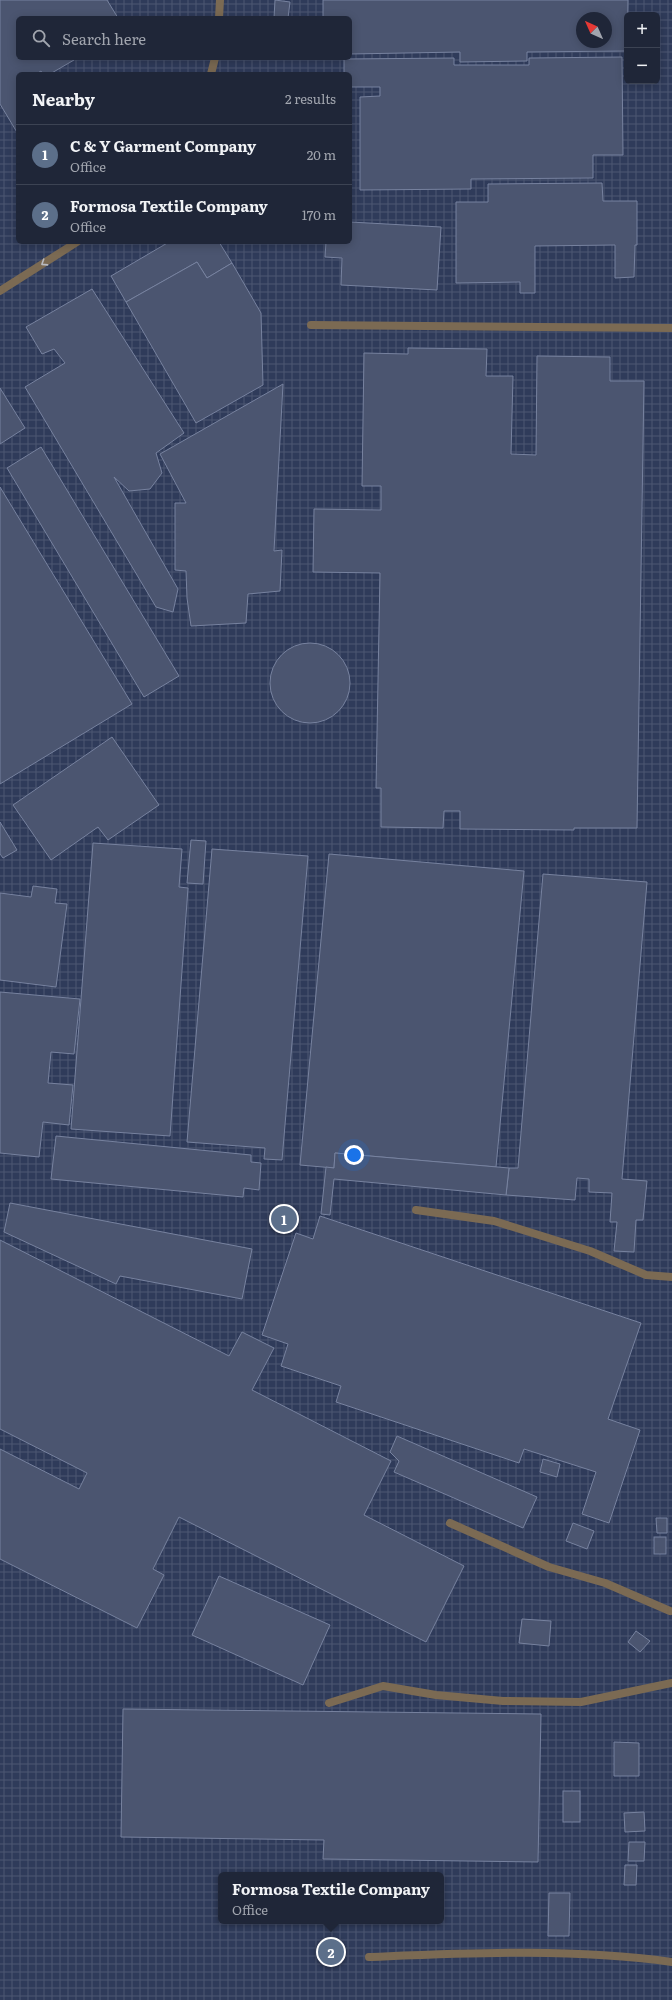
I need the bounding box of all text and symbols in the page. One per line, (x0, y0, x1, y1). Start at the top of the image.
north arrow (576, 12, 612, 48)
map controls (624, 12, 660, 84)
button: + (624, 12, 660, 48)
search box (16, 16, 352, 60)
icon: search (30, 27, 52, 49)
text: Search here (62, 27, 146, 50)
button: − (624, 48, 660, 84)
text: Nearby (32, 86, 95, 111)
text: 2 results (285, 89, 336, 108)
text: C & Y Garment Company (70, 134, 256, 157)
text: 1 (42, 145, 48, 164)
text: 20 m (307, 145, 336, 164)
text: Office (70, 157, 106, 176)
text: Formosa Textile Company (70, 194, 268, 217)
text: 2 (42, 205, 48, 224)
text: 170 m (302, 205, 336, 224)
text: Office (70, 217, 106, 236)
one-way arrow (42, 258, 49, 265)
your location (344, 1145, 364, 1165)
pin: 1 (271, 1204, 297, 1234)
popup (218, 1872, 444, 1924)
text: Formosa Textile Company (232, 1877, 430, 1900)
text: Office (232, 1900, 268, 1919)
pin: 2 (318, 1937, 344, 1967)

